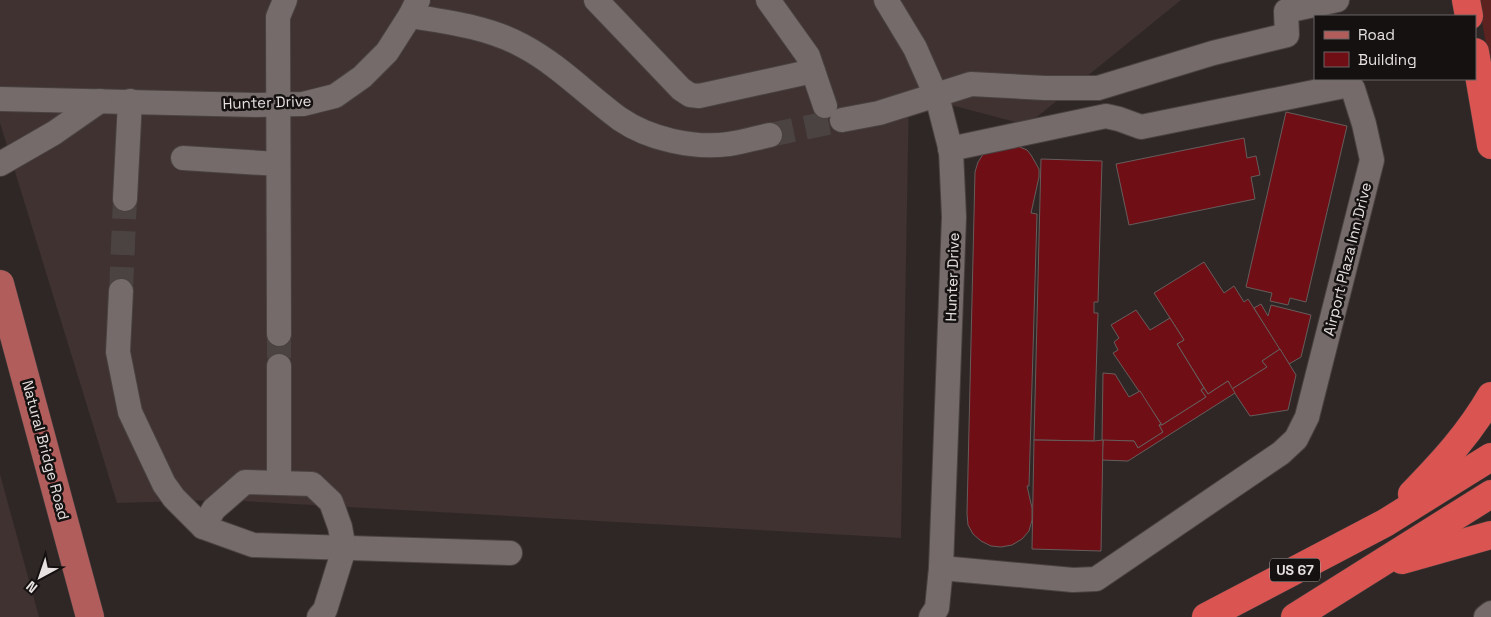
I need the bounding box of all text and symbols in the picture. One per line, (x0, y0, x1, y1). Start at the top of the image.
legend (1314, 15, 1476, 80)
text: Road (1358, 25, 1395, 44)
text: Building (1358, 50, 1417, 69)
street label: Hunter Drive (222, 91, 312, 113)
street label: Airport Plaza Inn Drive (1319, 180, 1375, 338)
street label: Hunter Drive (941, 232, 963, 322)
street label: Natural Bridge Road (18, 378, 74, 522)
north arrow (15, 552, 65, 602)
road number: US 67 (1270, 558, 1320, 582)
text: N (22, 577, 41, 597)

